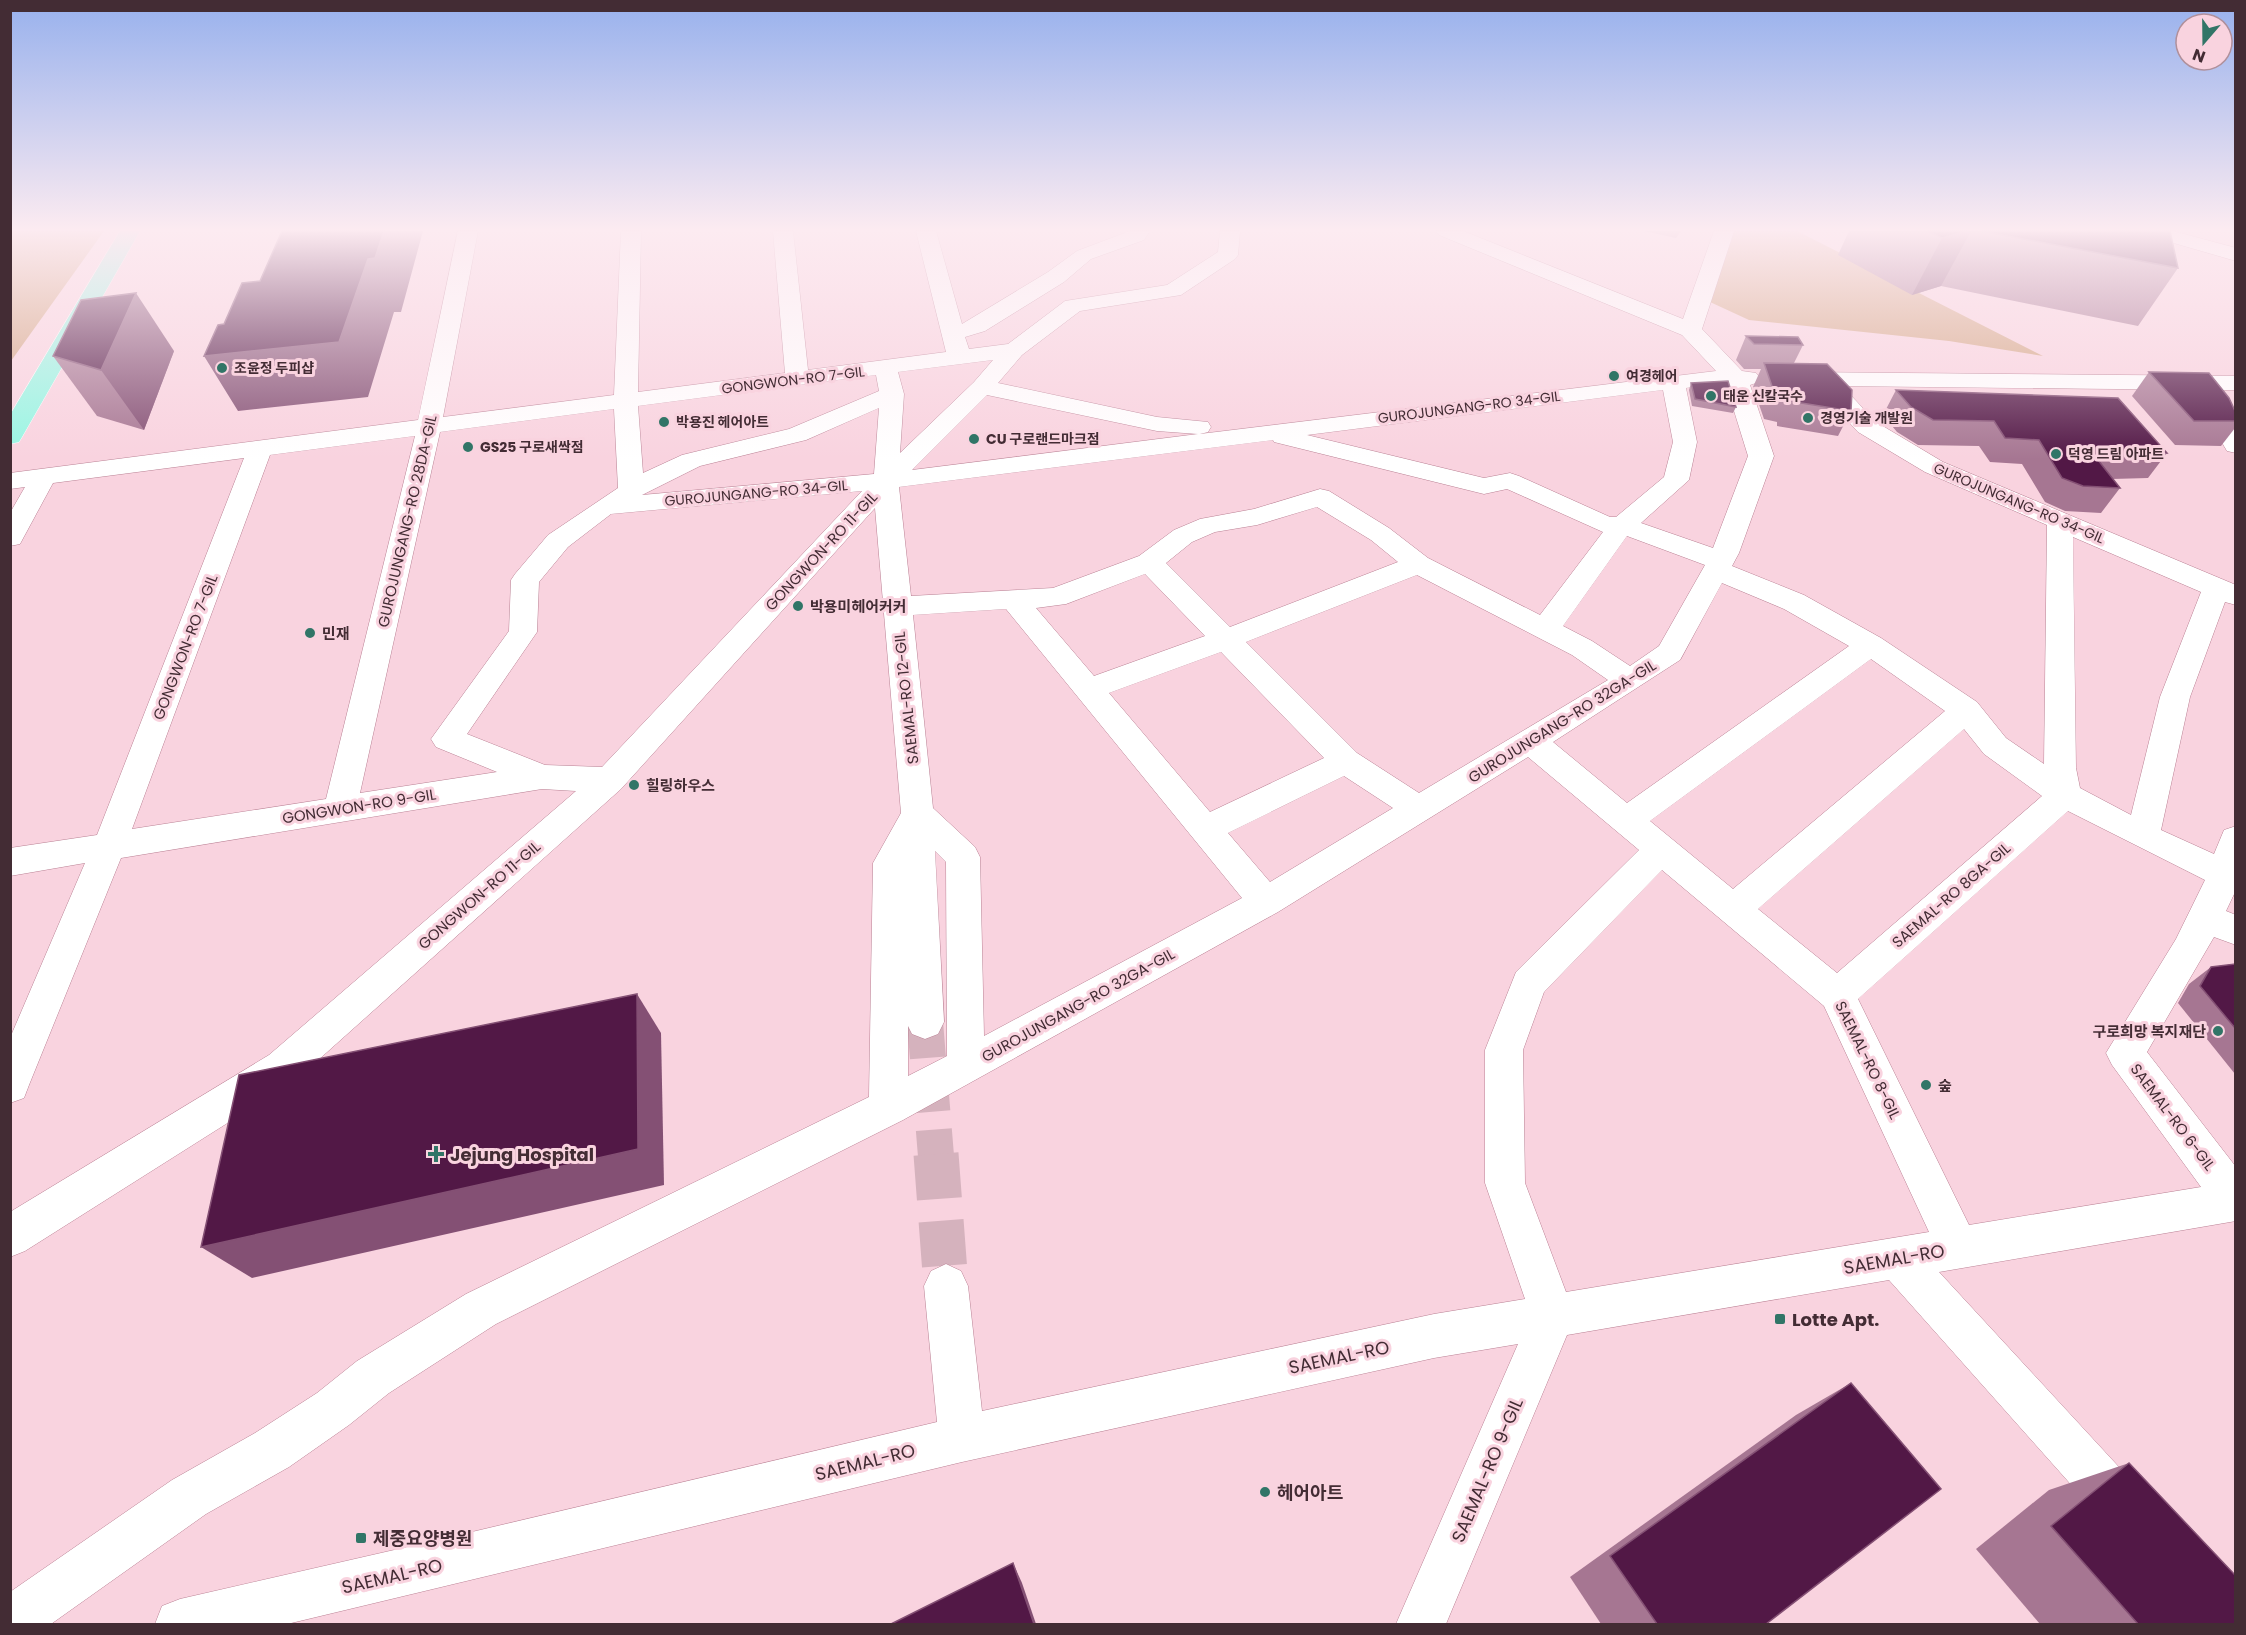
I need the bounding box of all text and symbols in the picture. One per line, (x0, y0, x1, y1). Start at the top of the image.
north arrow (2174, 12, 2234, 72)
text: N (2189, 43, 2209, 68)
place label: 조윤정 두피샵 (234, 358, 314, 378)
marker: 조윤정 두피샵 (215, 361, 229, 375)
street label: GONGWON-RO 7-GIL (720, 361, 866, 399)
place label: 여경헤어 (1626, 366, 1678, 386)
marker: 여경헤어 (1607, 369, 1621, 383)
street label: GUROJUNGANG-RO 34-GIL (1377, 386, 1561, 428)
place label: 태운 신칼국수 (1723, 386, 1803, 406)
marker: 태운 신칼국수 (1704, 389, 1718, 403)
place label: 경영기술 개발원 (1820, 408, 1913, 428)
marker: 경영기술 개발원 (1801, 411, 1815, 425)
street label: GUROJUNGANG-RO 28DA-GIL (372, 412, 442, 629)
place label: 박용진 헤어아트 (676, 412, 769, 432)
marker: 박용진 헤어아트 (657, 415, 671, 429)
place label: CU 구로랜드마크점 (986, 429, 1100, 449)
marker: CU 구로랜드마크점 (967, 432, 981, 446)
place label: GS25 구로새싹점 (480, 437, 584, 457)
marker: GS25 구로새싹점 (461, 440, 475, 454)
place label: 덕영 드림 아파트 (2068, 444, 2164, 464)
marker: 덕영 드림 아파트 (2049, 447, 2063, 461)
street label: GUROJUNGANG-RO 34-GIL (1931, 458, 2107, 548)
street label: GUROJUNGANG-RO 34-GIL (664, 475, 848, 511)
street label: GONGWON-RO 11-GIL (760, 487, 882, 615)
street label: GONGWON-RO 7-GIL (148, 571, 223, 723)
place label: 박용미헤어커커 (810, 596, 907, 617)
marker: 박용미헤어커커 (791, 599, 805, 613)
place label: 민재 (322, 623, 350, 644)
marker: 민재 (303, 626, 317, 640)
street label: SAEMAL-RO 12-GIL (889, 630, 923, 765)
street label: GUROJUNGANG-RO 32GA-GIL (1464, 654, 1660, 788)
place label: 힐링하우스 (646, 775, 715, 796)
marker: 힐링하우스 (627, 778, 641, 792)
street label: GONGWON-RO 9-GIL (281, 783, 438, 829)
street label: GONGWON-RO 11-GIL (413, 836, 545, 954)
street label: SAEMAL-RO 8GA-GIL (1887, 837, 2015, 952)
street label: GUROJUNGANG-RO 32GA-GIL (978, 943, 1179, 1067)
street label: SAEMAL-RO 8-GIL (1830, 997, 1906, 1123)
place label: 구로희망 복지재단 (2092, 1021, 2206, 1042)
marker: 구로희망 복지재단 (2211, 1024, 2225, 1038)
street label: SAEMAL-RO 6-GIL (2126, 1059, 2220, 1175)
place label: 숲 (1938, 1075, 1952, 1096)
marker: 숲 (1919, 1078, 1933, 1092)
place label: Jejung Hospital (450, 1142, 594, 1167)
marker: Jejung Hospital (427, 1145, 445, 1163)
street label: SAEMAL-RO (1841, 1238, 1947, 1280)
place label: Lotte Apt. (1792, 1307, 1879, 1332)
marker: Lotte Apt. (1773, 1312, 1787, 1326)
street label: SAEMAL-RO (1286, 1334, 1392, 1380)
street label: SAEMAL-RO 9-GIL (1445, 1394, 1529, 1546)
street label: SAEMAL-RO (812, 1437, 918, 1487)
place label: 헤어아트 (1277, 1480, 1343, 1505)
marker: 헤어아트 (1258, 1485, 1272, 1499)
place label: 제중요양병원 (373, 1526, 472, 1551)
marker: 제중요양병원 (354, 1531, 368, 1545)
street label: SAEMAL-RO (339, 1552, 445, 1600)

